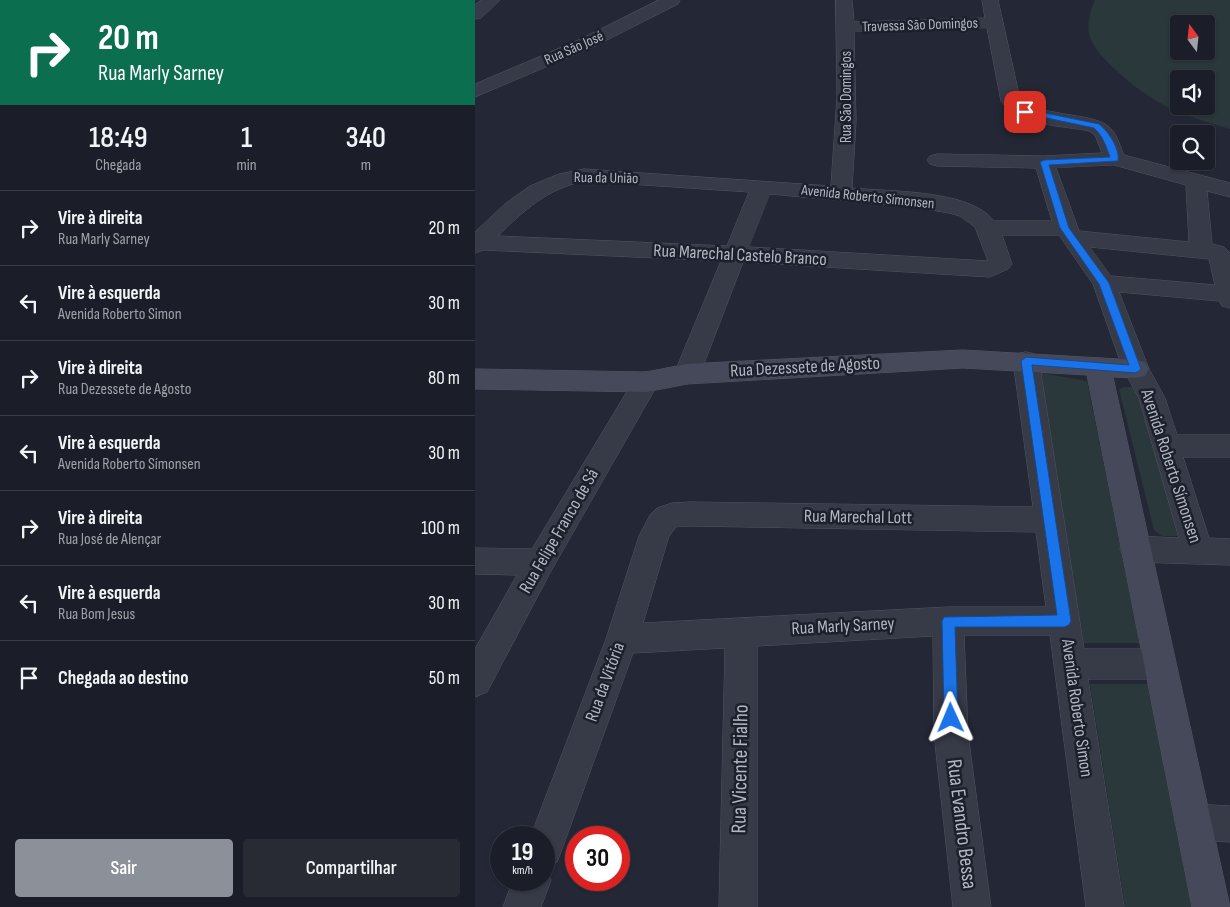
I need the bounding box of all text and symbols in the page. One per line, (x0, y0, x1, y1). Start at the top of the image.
street label: Travessa São Domingos (862, 13, 978, 37)
north arrow (1170, 15, 1215, 60)
map controls (1170, 15, 1215, 170)
text: 20 m (98, 17, 159, 60)
icon: right (15, 20, 80, 85)
street label: Rua São José (541, 27, 607, 69)
street label: Rua São Domingos (837, 51, 856, 143)
text: Rua Marly Sarney (98, 60, 224, 87)
button: sound (1170, 70, 1215, 115)
pin (1004, 91, 1046, 133)
icon: arrive (1011, 98, 1039, 126)
text: 18:49 (89, 120, 147, 156)
text: 1 (241, 120, 252, 156)
text: 340 (346, 120, 386, 156)
button: search (1170, 125, 1215, 170)
text: Chegada (95, 156, 141, 175)
text: min (236, 156, 257, 175)
text: m (361, 156, 371, 175)
street label: Rua da União (574, 168, 638, 188)
street label: Avenida Roberto Símonsen (800, 180, 935, 213)
text: Vire à direita (58, 207, 142, 230)
icon: right (15, 214, 43, 242)
text: 20 m (428, 217, 460, 240)
text: Rua Marly Sarney (58, 230, 150, 249)
street label: Rua Marechal Castelo Branco (653, 240, 827, 270)
text: Vire à esquerda (58, 282, 160, 305)
icon: left (15, 289, 43, 317)
text: 30 m (428, 292, 460, 315)
text: Avenida Roberto Simon (58, 305, 182, 324)
street label: Rua Dezessete de Agosto (730, 353, 880, 381)
text: Vire à direita (58, 357, 142, 380)
icon: right (15, 364, 43, 392)
text: 80 m (428, 367, 460, 390)
text: Rua Dezessete de Agosto (58, 380, 191, 399)
street label: Avenida Roberto Símonsen (1136, 386, 1206, 546)
text: Vire à esquerda (58, 432, 160, 455)
icon: left (15, 439, 43, 467)
text: 30 m (428, 442, 460, 465)
text: Avenida Roberto Símonsen (58, 455, 201, 474)
street label: Rua Felipe Franco de Sá (515, 465, 603, 597)
street label: Rua Marechal Lott (804, 506, 913, 528)
text: Vire à direita (58, 507, 142, 530)
icon: right (15, 514, 43, 542)
text: 100 m (421, 517, 460, 540)
text: Rua José de Alençar (58, 530, 161, 549)
text: Vire à esquerda (58, 582, 160, 605)
icon: left (15, 589, 43, 617)
text: 30 m (428, 592, 460, 615)
text: Rua Bom Jesus (58, 605, 135, 624)
street label: Rua Marly Sarney (791, 613, 895, 639)
street label: Avenida Roberto Simon (1057, 637, 1097, 778)
street label: Rua da Vitória (581, 640, 629, 724)
icon: arrive (15, 664, 43, 692)
text: Chegada ao destino (58, 667, 188, 690)
text: 50 m (429, 667, 460, 690)
position arrow (924, 691, 976, 743)
street label: Rua Vicente Fialho (726, 704, 754, 834)
street label: Rua Evandro Bessa (942, 758, 982, 890)
speed limit sign: 30 (565, 826, 630, 891)
text: 19 (512, 837, 533, 868)
button: Sair (15, 839, 233, 897)
button: Compartilhar (243, 839, 460, 897)
text: km/h (512, 863, 533, 878)

